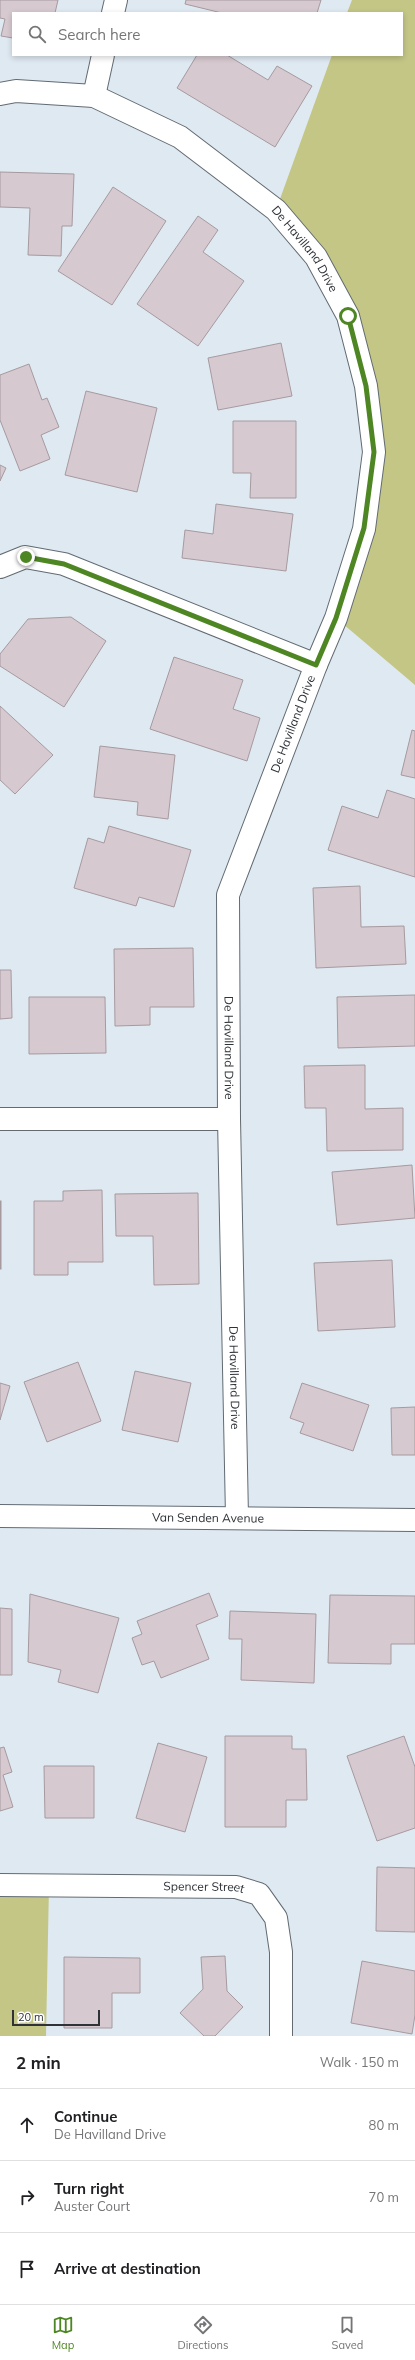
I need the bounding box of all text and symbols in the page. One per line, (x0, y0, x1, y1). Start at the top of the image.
search box (12, 12, 403, 56)
icon: search (26, 23, 48, 45)
text: Search here (58, 25, 140, 44)
street label: De Havilland Drive (269, 202, 342, 294)
route start (339, 307, 357, 325)
route end (17, 548, 35, 566)
street label: De Havilland Drive (267, 673, 318, 775)
street label: De Havilland Drive (221, 996, 237, 1100)
street label: De Havilland Drive (226, 1326, 243, 1430)
street label: Van Senden Avenue (152, 1509, 264, 1526)
street label: Spencer Street (163, 1878, 247, 1896)
scale bar (12, 2008, 100, 2027)
text: 20 m (18, 2010, 44, 2024)
text: 2 min (16, 2052, 61, 2073)
text: Walk · 150 m (320, 2054, 399, 2070)
text: Continue (54, 2107, 117, 2126)
icon: ahead (16, 2114, 38, 2136)
text: 80 m (369, 2117, 399, 2133)
text: De Havilland Drive (54, 2126, 166, 2142)
text: Turn right (54, 2179, 124, 2198)
icon: right (16, 2186, 38, 2208)
text: 70 m (369, 2189, 399, 2205)
text: Auster Court (54, 2198, 130, 2214)
icon: arrive (16, 2258, 38, 2280)
text: Arrive at destination (54, 2259, 201, 2278)
tab: Map (52, 2314, 74, 2352)
tab: Directions (178, 2314, 228, 2352)
tab: Saved (332, 2314, 363, 2352)

